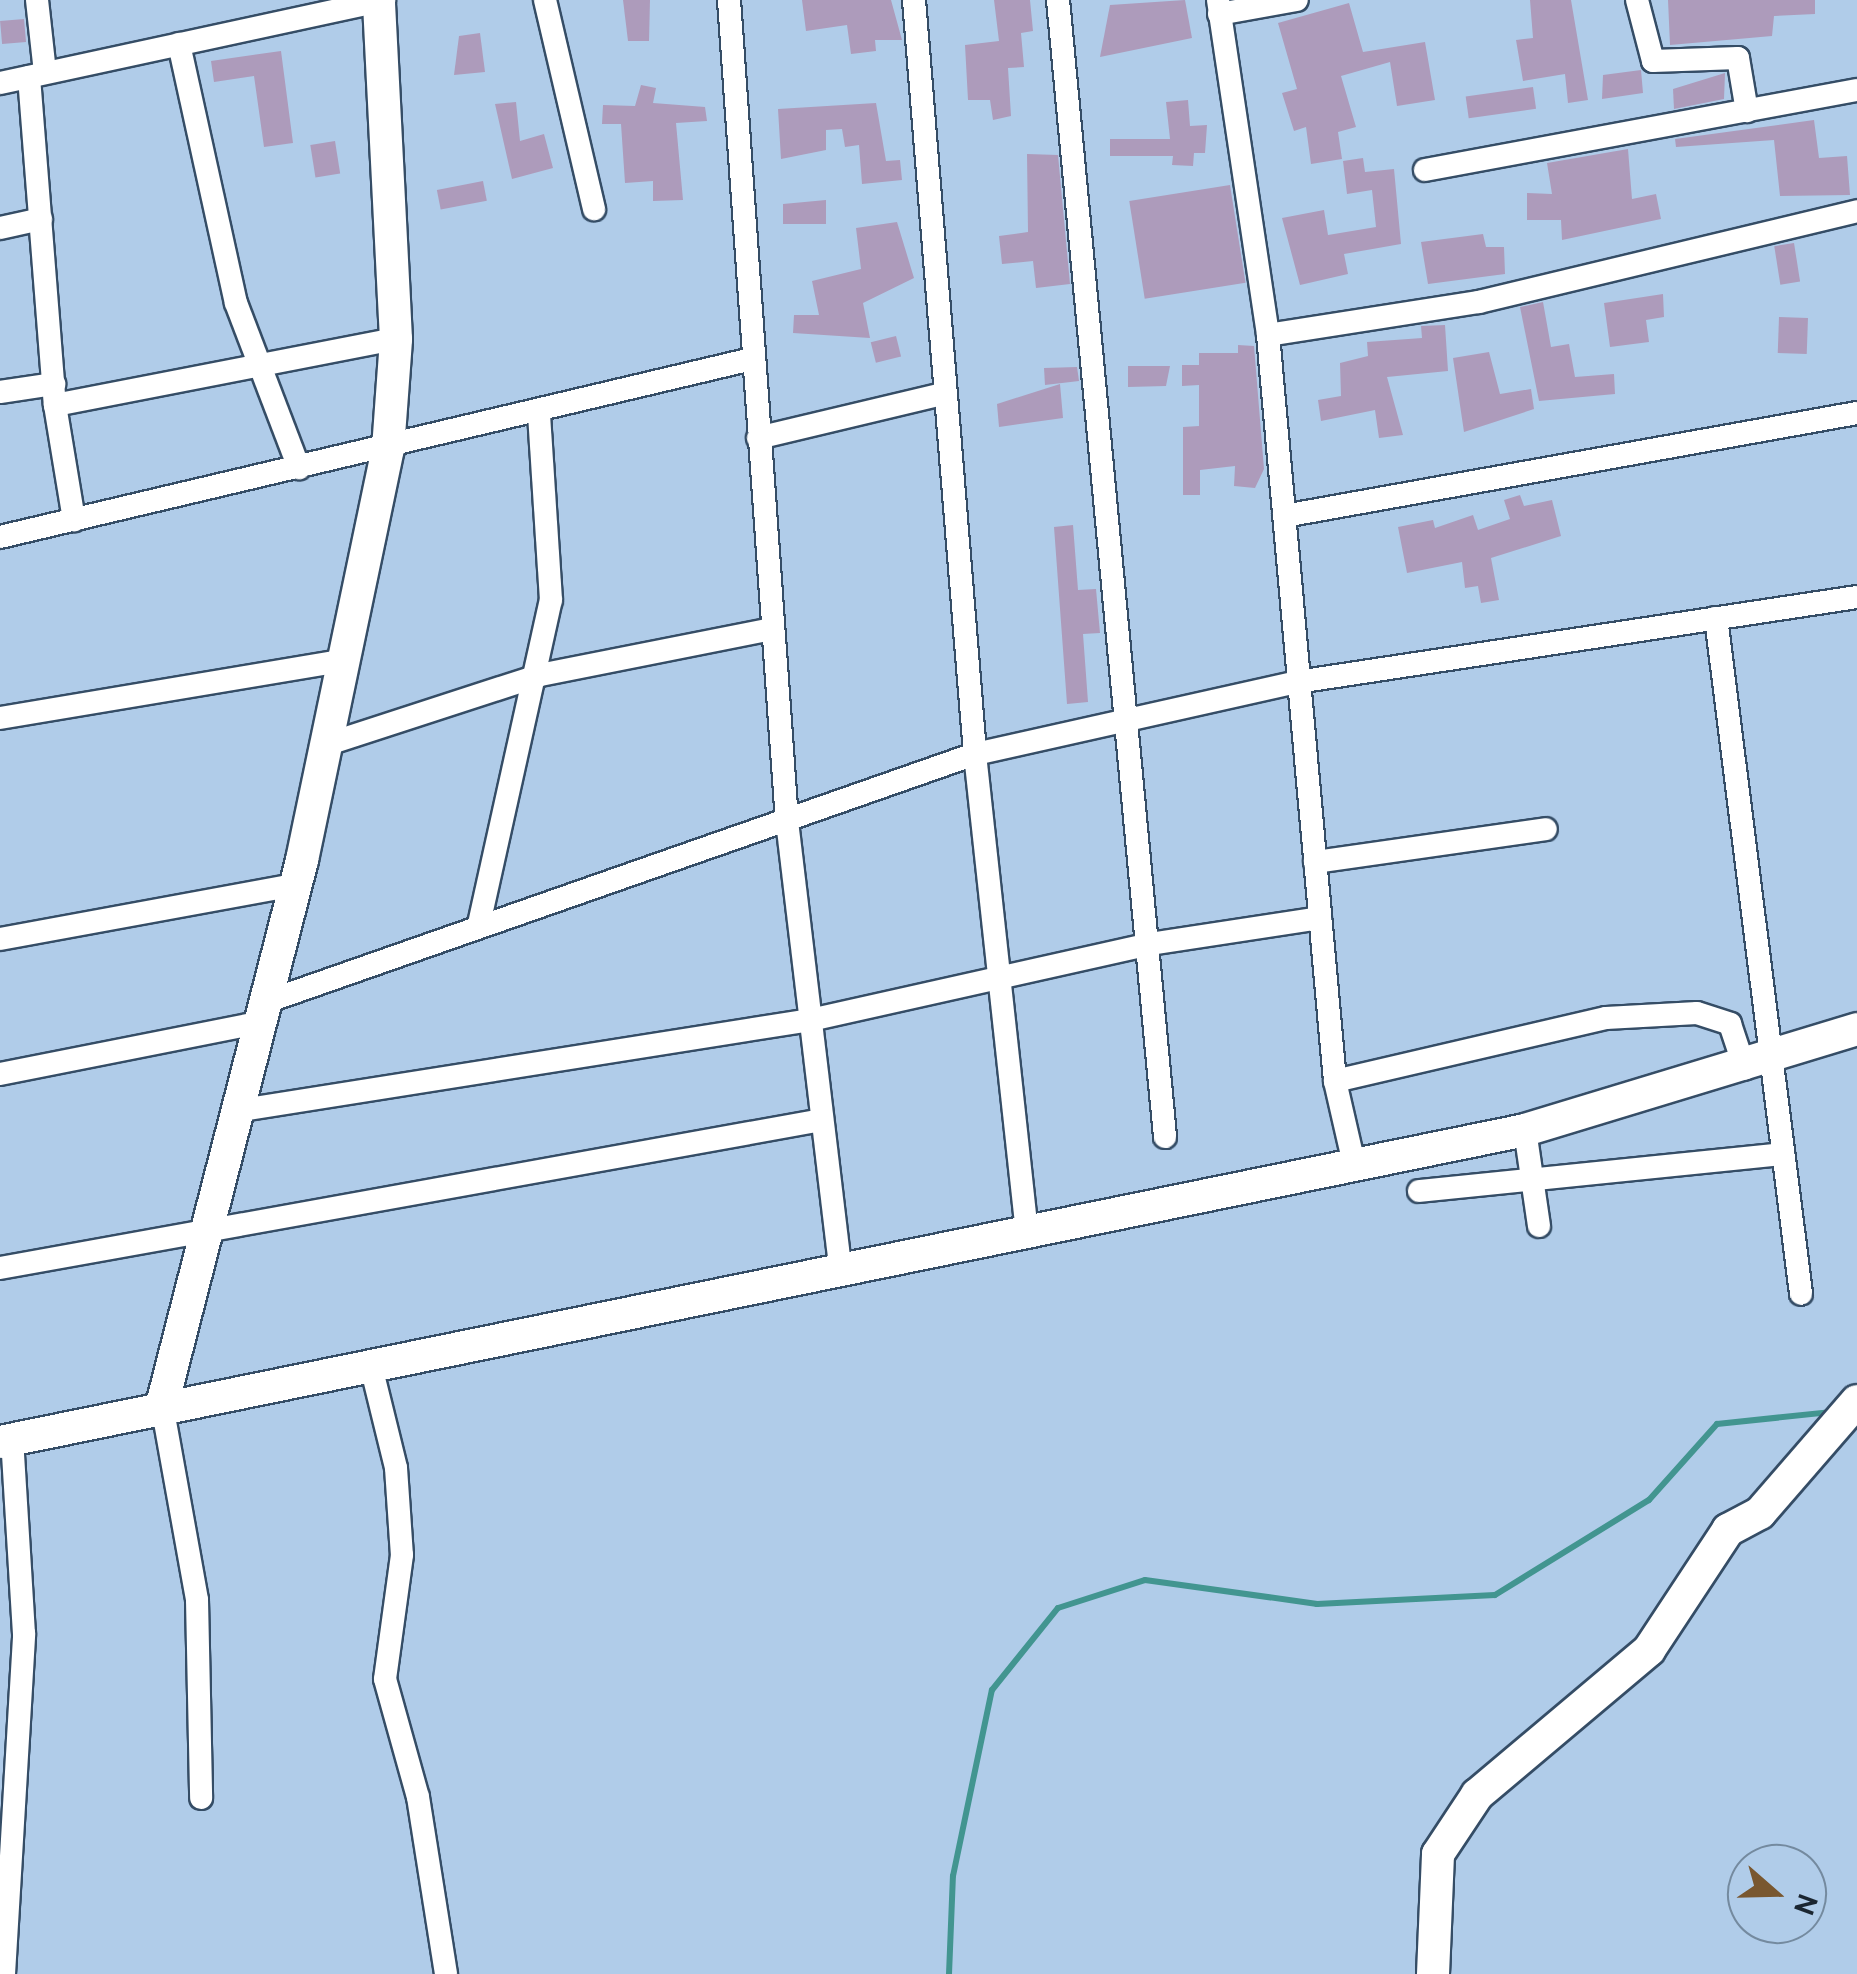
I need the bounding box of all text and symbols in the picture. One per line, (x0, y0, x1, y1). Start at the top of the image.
north arrow (1727, 1844, 1827, 1944)
text: N (1783, 1888, 1824, 1919)

